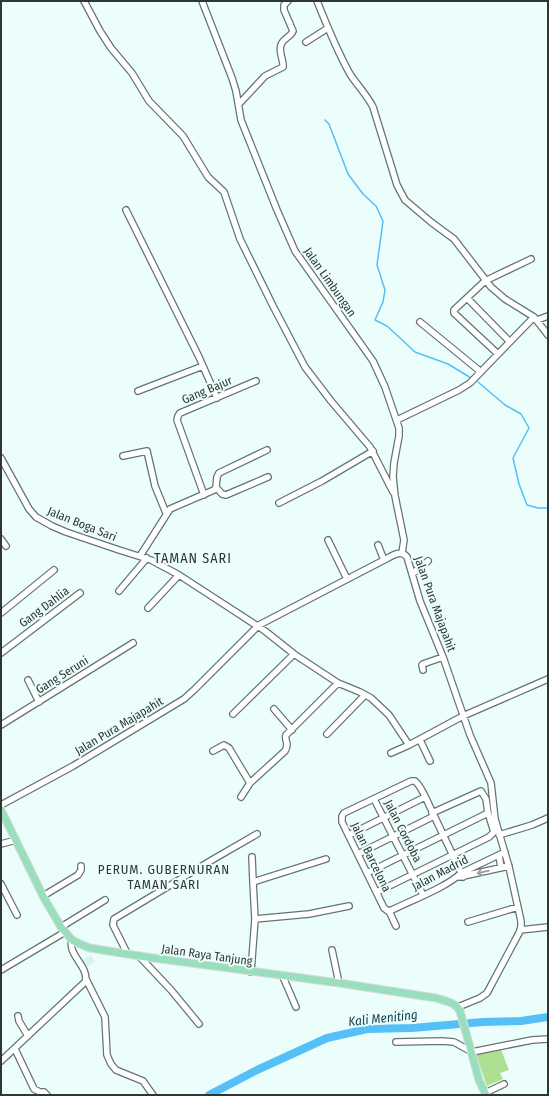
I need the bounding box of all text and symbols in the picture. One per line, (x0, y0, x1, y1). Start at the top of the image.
street label: Jalan Limbungan (301, 245, 359, 319)
street label: Gang Bajur (180, 373, 235, 407)
street label: Jalan Boga Sari (45, 504, 119, 544)
district label: TAMAN SARI (154, 550, 232, 567)
street label: Jalan Pura Majapahit (411, 554, 459, 654)
street label: Gang Dahlia (16, 584, 72, 630)
street label: Gang Seruni (33, 653, 91, 697)
street label: Jalan Pura Majapahit (72, 694, 166, 758)
street label: Jalan Cordoba (381, 797, 425, 865)
street label: Jalan Barcelona (348, 820, 394, 894)
street label: Jalan Madrid (409, 852, 471, 894)
district label: PERUM. GUBERNURAN TAMAN SARI (98, 862, 230, 892)
one-way arrow (477, 869, 490, 877)
street label: Jalan Raya Tanjung (161, 942, 254, 968)
water label: Kali Meniting (348, 1007, 419, 1029)

